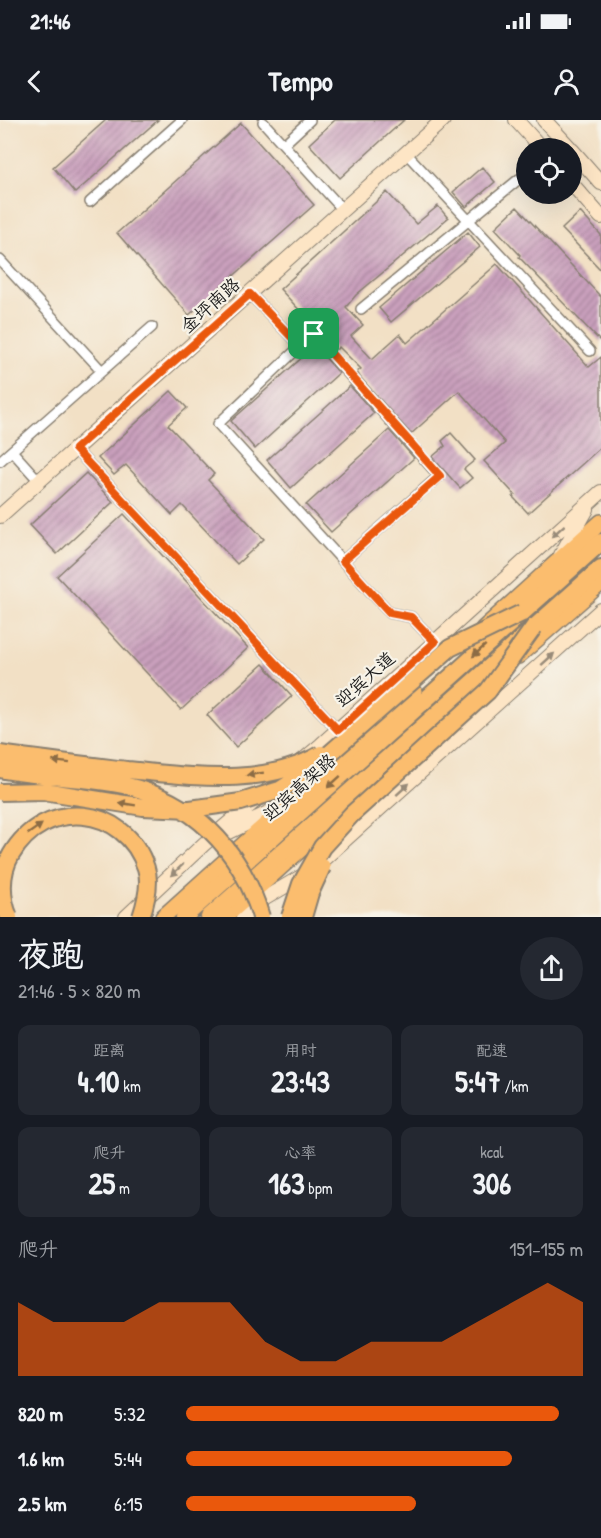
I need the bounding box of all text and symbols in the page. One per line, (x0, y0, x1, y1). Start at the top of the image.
text: 21:46 (30, 6, 70, 36)
text: Tempo (268, 63, 333, 99)
icon: back (18, 65, 51, 98)
icon: person (550, 65, 583, 98)
map controls (516, 138, 582, 204)
button: locate (516, 138, 582, 204)
street label: 金坪南路 (175, 272, 245, 338)
pin (288, 308, 339, 359)
icon: arrive (297, 317, 330, 350)
one-way arrow (550, 524, 565, 538)
one-way arrow (472, 644, 487, 657)
street label: 迎宾大道 (330, 646, 400, 712)
one-way arrow (540, 652, 555, 666)
street label: 迎宾高架路 (257, 748, 341, 826)
one-way arrow (51, 758, 70, 767)
one-way arrow (245, 770, 264, 779)
one-way arrow (327, 775, 342, 788)
one-way arrow (395, 783, 410, 796)
one-way arrow (118, 800, 137, 809)
one-way arrow (26, 823, 42, 835)
one-way arrow (169, 863, 184, 877)
text: 夜跑 (18, 932, 84, 976)
button: share (520, 937, 583, 1000)
text: 21:46 · 5 × 820 m (18, 977, 141, 1004)
text: 距离 (93, 1039, 125, 1061)
text: 用时 (284, 1039, 317, 1061)
text: 配速 (476, 1039, 508, 1061)
text: 4.10 (78, 1061, 120, 1101)
text: 23:43 (271, 1061, 330, 1101)
text: 5:47 (455, 1061, 501, 1101)
text: km (120, 1075, 141, 1097)
text: /km (501, 1075, 529, 1097)
text: 爬升 (93, 1141, 125, 1163)
text: 心率 (284, 1141, 317, 1163)
text: kcal (480, 1141, 504, 1163)
text: 25 (89, 1163, 115, 1203)
text: 163 (268, 1163, 305, 1203)
text: 306 (472, 1163, 511, 1203)
text: m (115, 1177, 130, 1199)
text: bpm (305, 1177, 333, 1199)
text: 爬升 (18, 1235, 58, 1262)
text: 151–155 m (509, 1235, 583, 1262)
text: 820 m (18, 1400, 63, 1427)
text: 5:32 (114, 1400, 145, 1427)
text: 1.6 km (18, 1445, 64, 1472)
text: 5:44 (114, 1445, 142, 1472)
text: 2.5 km (18, 1490, 67, 1517)
text: 6:15 (114, 1490, 142, 1517)

